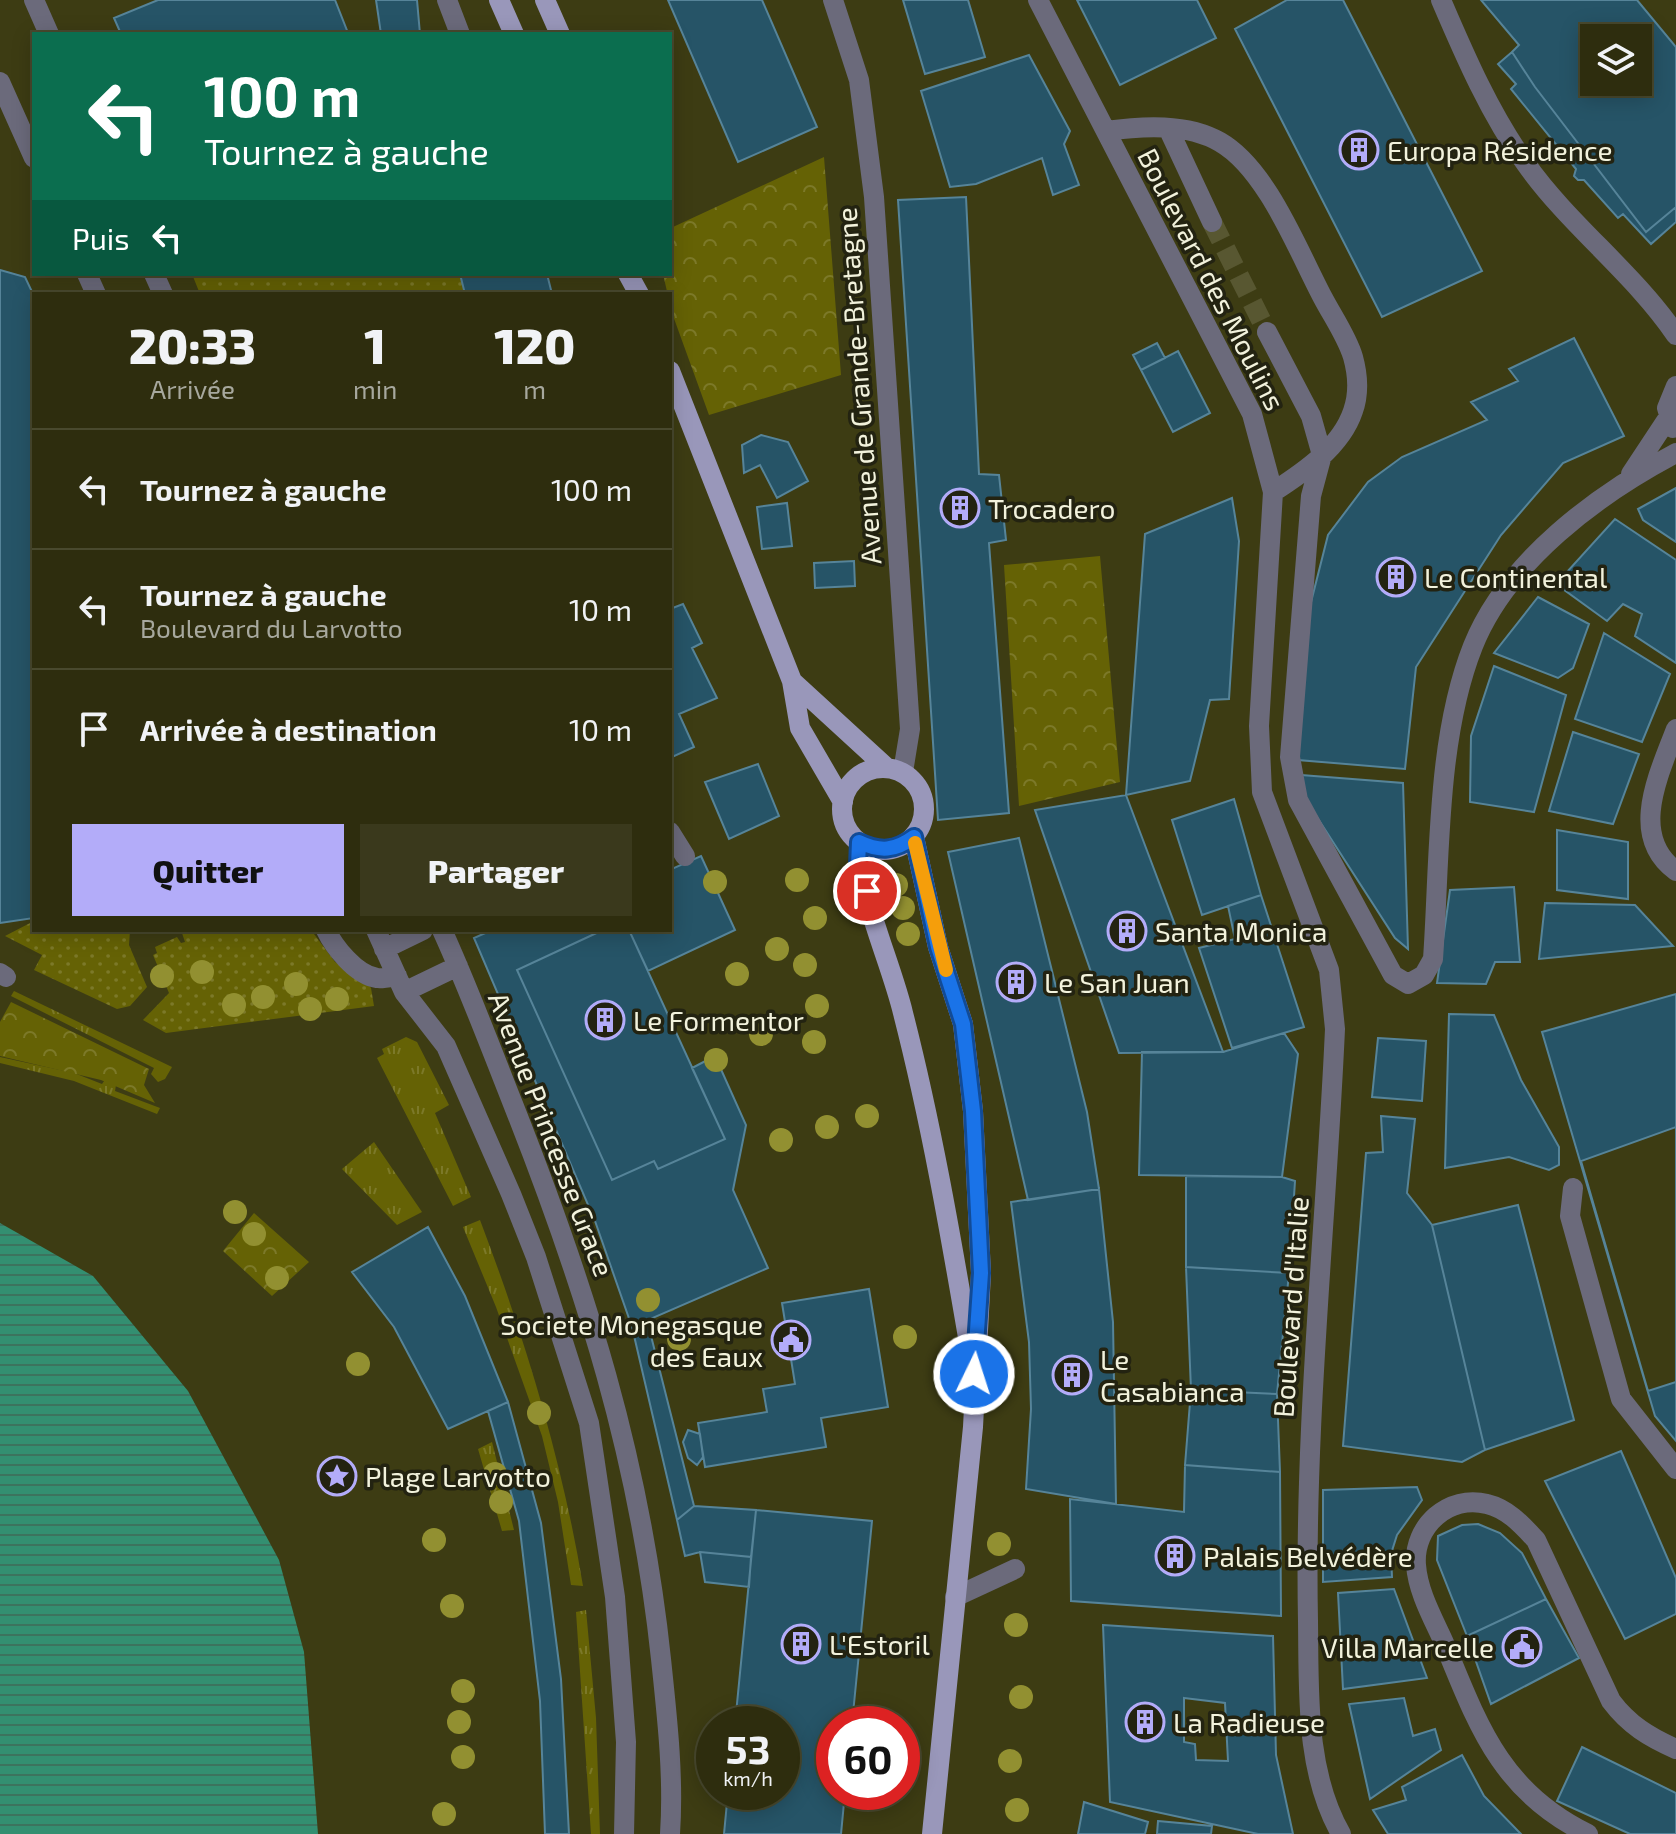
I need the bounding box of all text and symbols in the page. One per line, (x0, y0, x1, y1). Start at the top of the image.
map controls (1580, 24, 1652, 96)
button: layers (1580, 24, 1652, 96)
text: 100 m (204, 61, 360, 128)
icon: left (72, 64, 176, 168)
text: Tournez à gauche (204, 129, 489, 172)
building icon: Europa Résidence (1338, 129, 1380, 171)
place label: Europa Résidence (1387, 133, 1613, 167)
street label: Boulevard des Moulins (1131, 142, 1293, 416)
street label: Avenue de Grande-Bretagne (829, 206, 887, 566)
icon: left (145, 216, 189, 260)
text: Puis (72, 220, 129, 256)
text: 20:33 (129, 316, 256, 374)
text: 1 (364, 316, 386, 374)
text: 120 (494, 316, 575, 374)
text: Arrivée (150, 373, 235, 404)
text: min (353, 373, 397, 404)
text: m (523, 373, 546, 404)
icon: left (72, 467, 116, 511)
text: Tournez à gauche (140, 471, 387, 507)
text: 100 m (551, 471, 632, 507)
building icon: Trocadero (939, 487, 981, 529)
place label: Trocadero (988, 491, 1115, 525)
building icon: Le Continental (1375, 556, 1417, 598)
place label: Le Continental (1424, 560, 1608, 594)
text: Tournez à gauche (140, 576, 387, 612)
icon: left (72, 587, 116, 631)
text: 10 m (569, 591, 632, 627)
text: Boulevard du Larvotto (140, 612, 403, 643)
icon: arrive (72, 707, 116, 751)
text: Arrivée à destination (140, 711, 437, 747)
text: 10 m (569, 711, 632, 747)
button: Quitter (72, 824, 344, 916)
button: Partager (360, 824, 632, 916)
pin (833, 857, 901, 925)
icon: arrive (845, 869, 889, 913)
building icon: Santa Monica (1106, 910, 1148, 952)
place label: Santa Monica (1155, 914, 1327, 948)
building icon: Le San Juan (995, 961, 1037, 1003)
place label: Le San Juan (1044, 965, 1190, 999)
street label: Avenue Princesse Grace (482, 987, 622, 1281)
building icon: Le Formentor (584, 999, 626, 1041)
place label: Le Formentor (633, 1003, 804, 1037)
street label: Boulevard d'Italie (1265, 1195, 1315, 1419)
place label: Societe Monegasque des Eaux (500, 1307, 763, 1373)
public building icon: Societe Monegasque des Eaux (770, 1319, 812, 1361)
position arrow (932, 1332, 1016, 1416)
place label: Le Casabianca (1100, 1342, 1245, 1408)
building icon: Le Casabianca (1051, 1354, 1093, 1396)
place icon: Plage Larvotto (316, 1455, 358, 1497)
place label: Plage Larvotto (365, 1459, 551, 1493)
building icon: Palais Belvédère (1154, 1535, 1196, 1577)
place label: Palais Belvédère (1203, 1539, 1413, 1573)
building icon: L'Estoril (780, 1623, 822, 1665)
public building icon: Villa Marcelle (1501, 1626, 1543, 1668)
place label: L'Estoril (829, 1627, 930, 1661)
place label: Villa Marcelle (1321, 1630, 1494, 1664)
building icon: La Radieuse (1124, 1701, 1166, 1743)
place label: La Radieuse (1173, 1705, 1325, 1739)
speed limit sign: 60 (816, 1706, 920, 1810)
text: 53 (726, 1724, 770, 1772)
text: km/h (723, 1766, 773, 1790)

